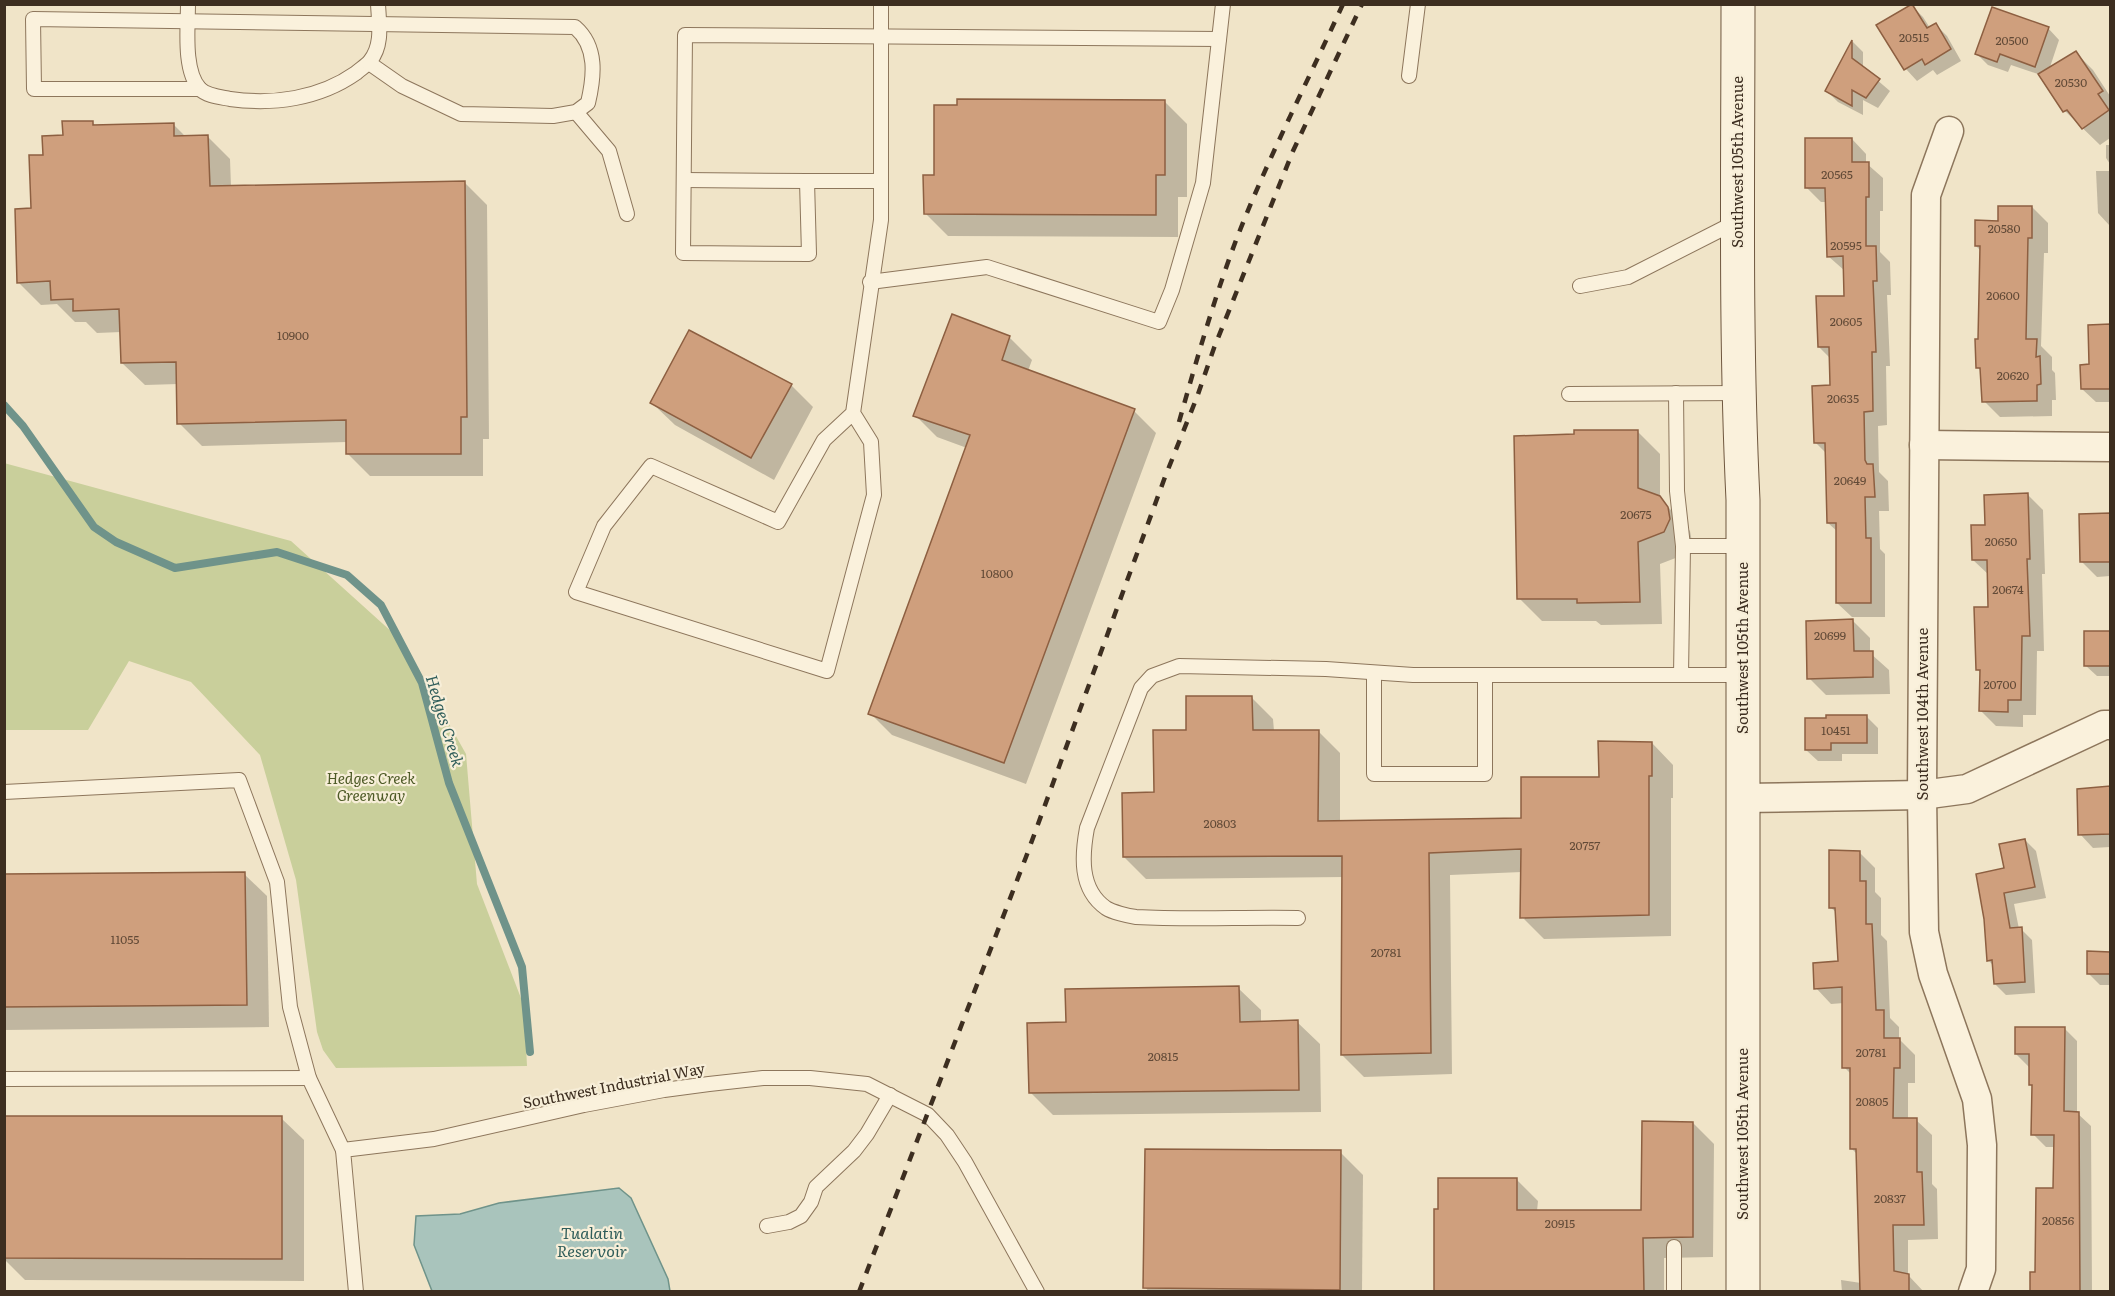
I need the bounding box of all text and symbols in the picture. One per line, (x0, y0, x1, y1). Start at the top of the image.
house number: 20515 (1899, 28, 1929, 46)
house number: 20500 (1996, 31, 2029, 49)
house number: 20530 (2055, 73, 2087, 91)
street label: Southwest 105th Avenue (1725, 76, 1748, 248)
house number: 20565 (1821, 165, 1853, 183)
house number: 20580 (1988, 219, 2020, 237)
house number: 20595 (1830, 236, 1862, 254)
house number: 20600 (1986, 286, 2020, 304)
house number: 20605 (1830, 312, 1862, 330)
house number: 10900 (277, 326, 309, 344)
house number: 20620 (1997, 366, 2029, 384)
house number: 20635 (1827, 389, 1859, 407)
house number: 20649 (1834, 471, 1866, 489)
house number: 20675 (1620, 505, 1652, 523)
house number: 20650 (1985, 532, 2017, 550)
street label: Southwest 105th Avenue (1730, 562, 1753, 734)
house number: 10800 (981, 564, 1013, 582)
house number: 20674 (1992, 580, 2024, 598)
house number: 20699 (1814, 626, 1846, 644)
street label: Southwest 104th Avenue (1910, 627, 1933, 800)
water label: Hedges Creek (421, 672, 471, 770)
house number: 20700 (1984, 675, 2017, 693)
house number: 10451 (1821, 721, 1851, 739)
park label: Hedges Creek Greenway (326, 766, 416, 806)
house number: 20803 (1204, 814, 1236, 832)
house number: 20757 (1570, 836, 1600, 854)
house number: 11055 (111, 930, 139, 948)
house number: 20781 (1371, 943, 1401, 961)
house number: 20781 (1856, 1043, 1886, 1061)
house number: 20815 (1148, 1047, 1178, 1065)
street label: Southwest 105th Avenue (1730, 1048, 1753, 1220)
street label: Southwest Industrial Way (521, 1056, 707, 1113)
house number: 20805 (1856, 1092, 1888, 1110)
house number: 20837 (1874, 1189, 1906, 1207)
house number: 20856 (2042, 1211, 2075, 1229)
house number: 20915 (1545, 1214, 1575, 1232)
water label: Tualatin Reservoir (557, 1220, 627, 1262)

